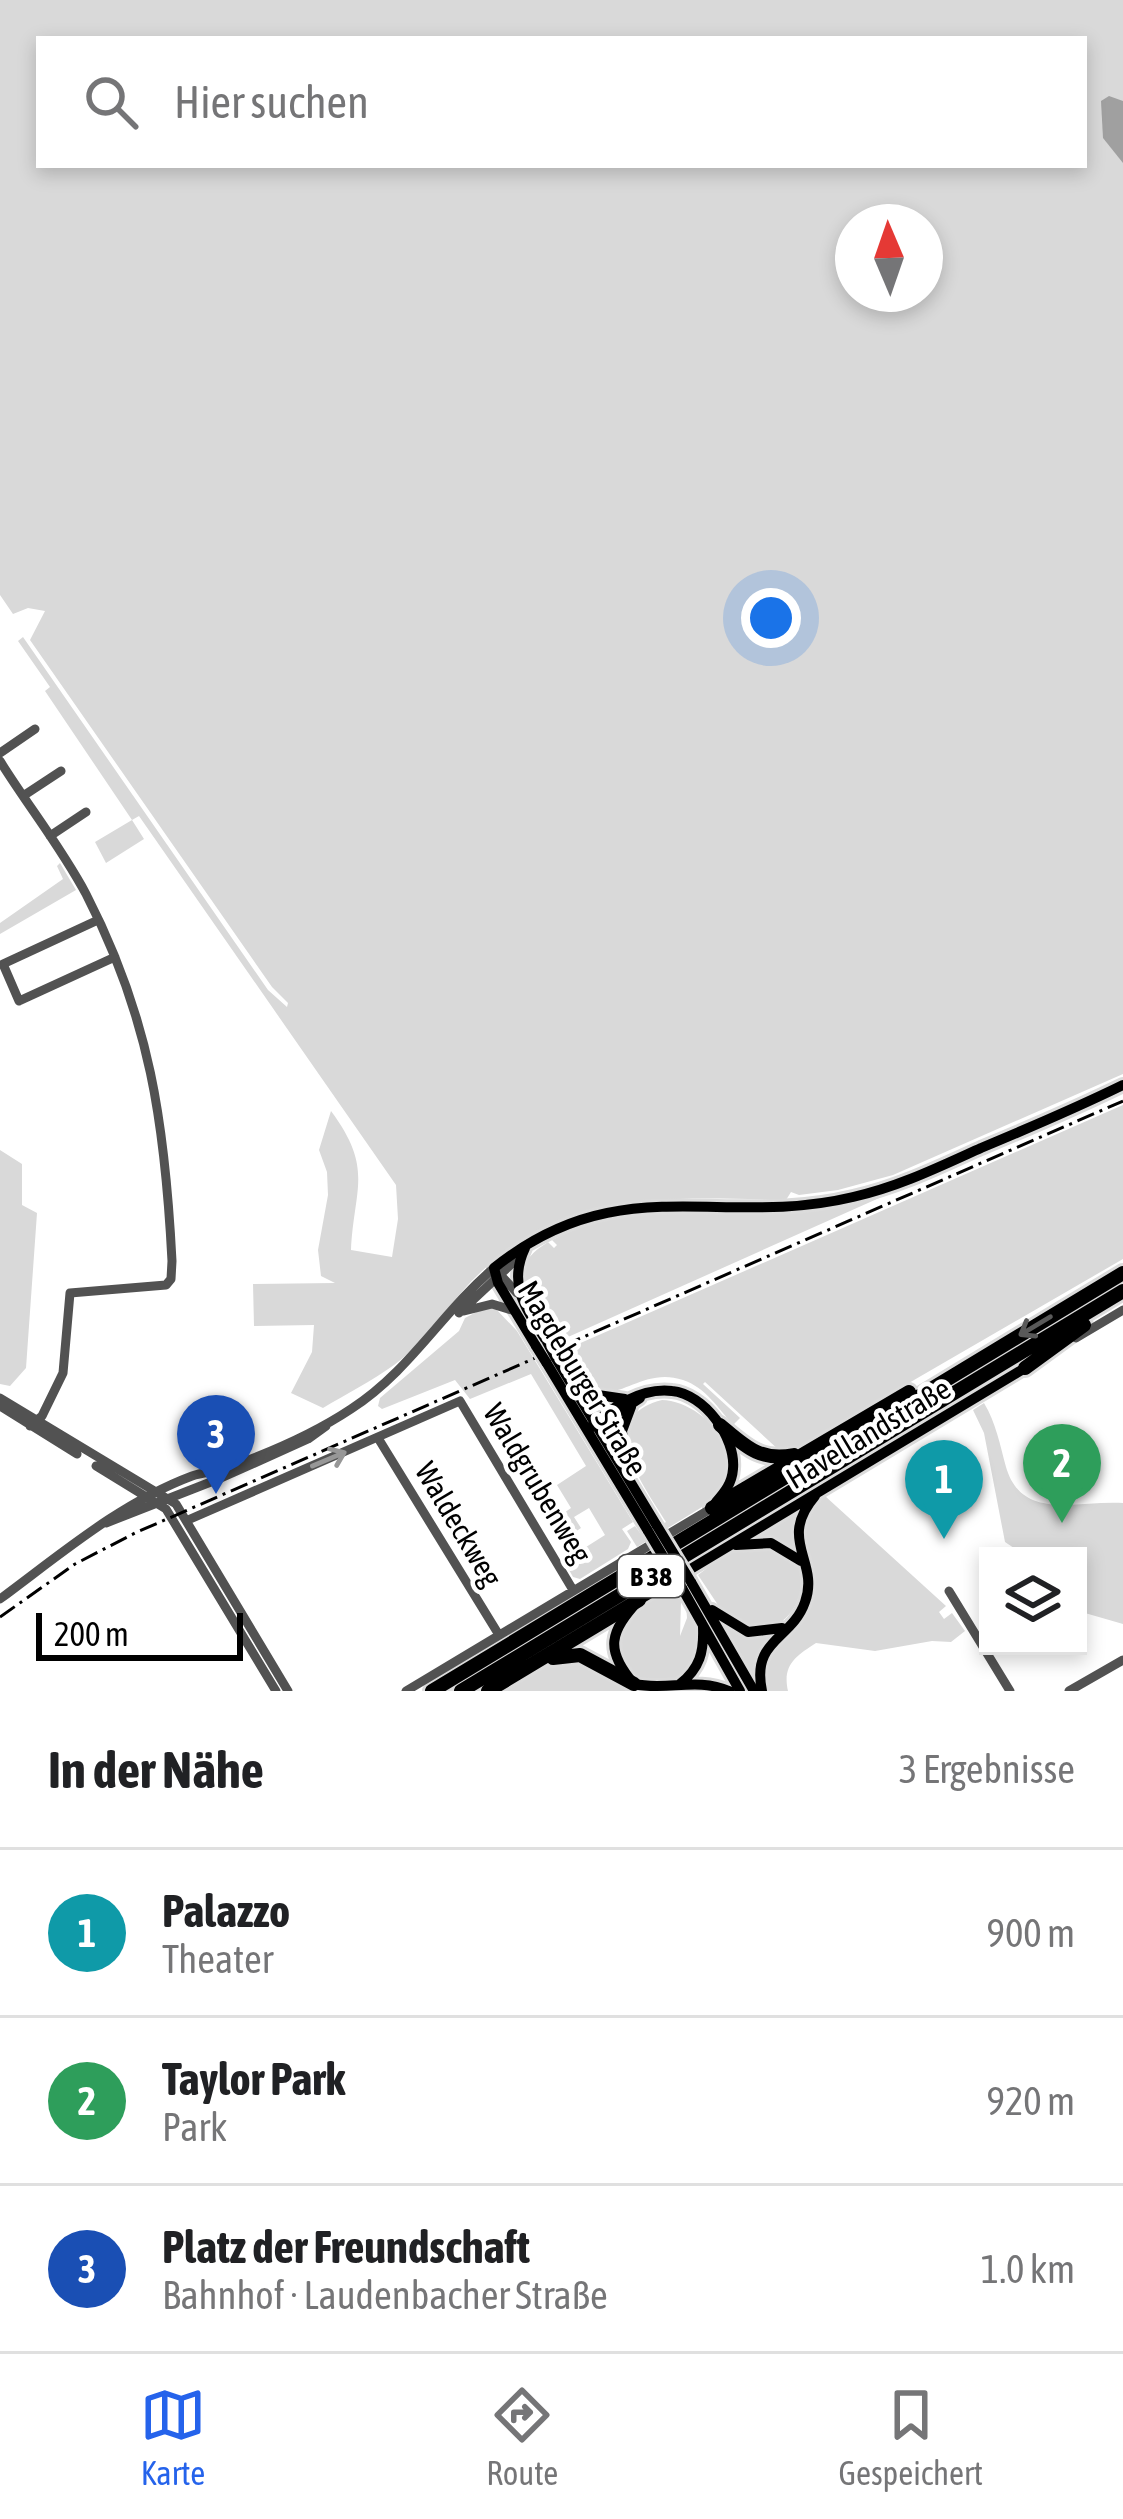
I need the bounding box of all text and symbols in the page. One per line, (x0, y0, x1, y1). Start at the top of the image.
search box (36, 36, 1087, 168)
icon: search (78, 69, 144, 135)
text: Hier suchen (174, 76, 369, 128)
north arrow (835, 204, 943, 312)
your location (741, 588, 801, 648)
street label: Magdeburger Straße (512, 1275, 654, 1481)
one-way arrow (1019, 1314, 1053, 1338)
street label: Havellandstraße (780, 1371, 956, 1495)
pin: 3 (177, 1395, 255, 1494)
street label: Waldgrubenweg (477, 1397, 599, 1569)
pin: 2 (1023, 1424, 1101, 1523)
pin: 1 (905, 1440, 983, 1539)
one-way arrow (310, 1446, 346, 1468)
street label: Waldeckweg (409, 1456, 509, 1592)
map controls (979, 1547, 1087, 1655)
button: layers (979, 1547, 1087, 1655)
road number: B 38 (618, 1555, 684, 1597)
scale bar (36, 1607, 243, 1660)
text: 200 m (54, 1615, 129, 1653)
text: In der Nähe (48, 1740, 264, 1799)
text: 3 Ergebnisse (899, 1747, 1075, 1791)
text: Palazzo (162, 1885, 290, 1937)
text: 1 (78, 1911, 96, 1955)
text: 900 m (987, 1911, 1075, 1955)
text: Theater (162, 1937, 273, 1981)
text: Taylor Park (162, 2053, 345, 2105)
text: 2 (78, 2079, 96, 2123)
text: 920 m (987, 2079, 1075, 2123)
text: Park (162, 2105, 227, 2149)
text: Platz der Freundschaft (162, 2221, 530, 2273)
text: 3 (78, 2247, 96, 2291)
text: 1.0 km (981, 2247, 1075, 2291)
text: Bahnhof · Laudenbacher Straße (162, 2273, 608, 2317)
tab: Karte (140, 2382, 206, 2492)
tab: Route (486, 2382, 558, 2492)
tab: Gespeichert (838, 2382, 983, 2492)

